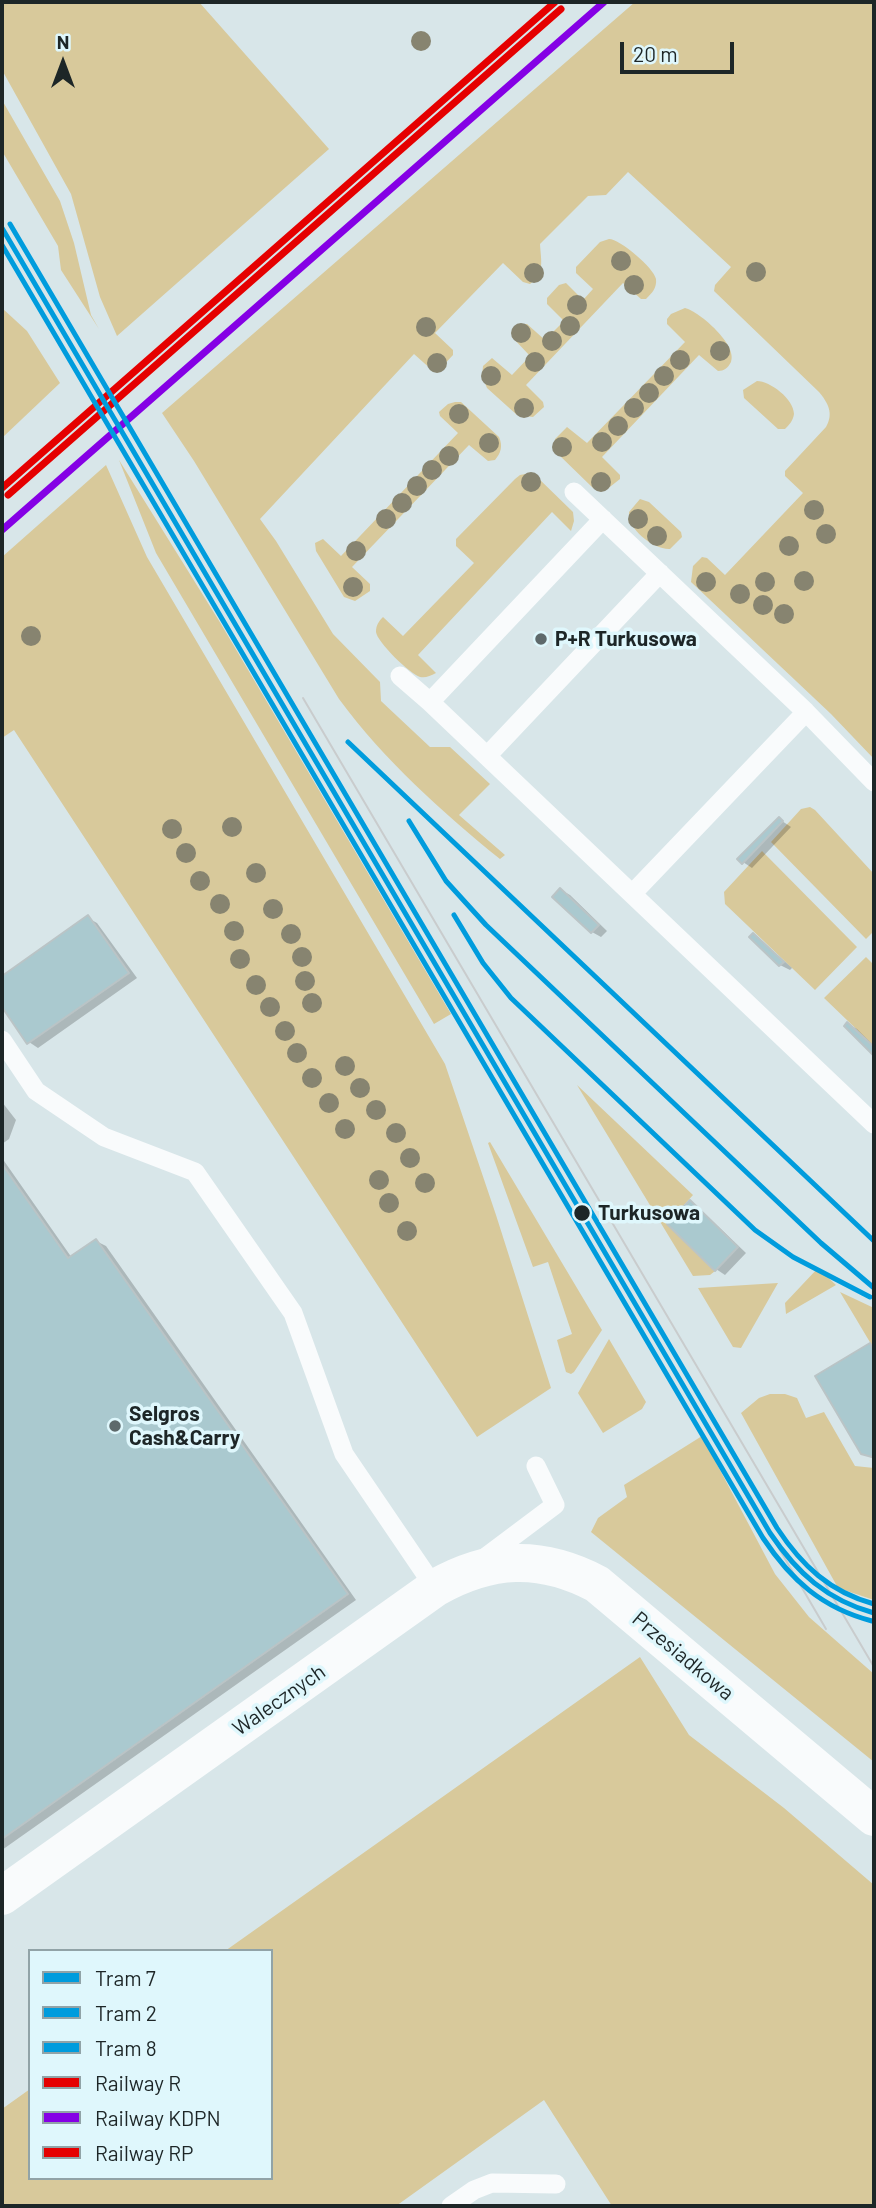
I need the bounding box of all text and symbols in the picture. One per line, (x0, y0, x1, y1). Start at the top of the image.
north arrow (28, 28, 98, 98)
scale bar (624, 28, 738, 72)
text: N (57, 30, 69, 53)
text: 20 m (633, 41, 678, 66)
place label: P+R Turkusowa (555, 626, 697, 652)
marker: P+R Turkusowa (533, 631, 549, 647)
place label: Turkusowa (598, 1200, 700, 1226)
marker: Turkusowa (572, 1203, 592, 1223)
place label: Selgros Cash&Carry (129, 1401, 240, 1451)
marker: Selgros Cash&Carry (107, 1418, 123, 1434)
street label: Przesiadkowa (627, 1606, 739, 1706)
street label: Walecznych (228, 1659, 330, 1741)
legend (28, 1949, 273, 2180)
text: Tram 7 (95, 1965, 156, 1990)
text: Tram 2 (95, 2000, 157, 2025)
text: Tram 8 (95, 2035, 157, 2060)
text: Railway R (95, 2070, 181, 2095)
text: Railway KDPN (95, 2105, 221, 2130)
text: Railway RP (95, 2140, 193, 2165)

